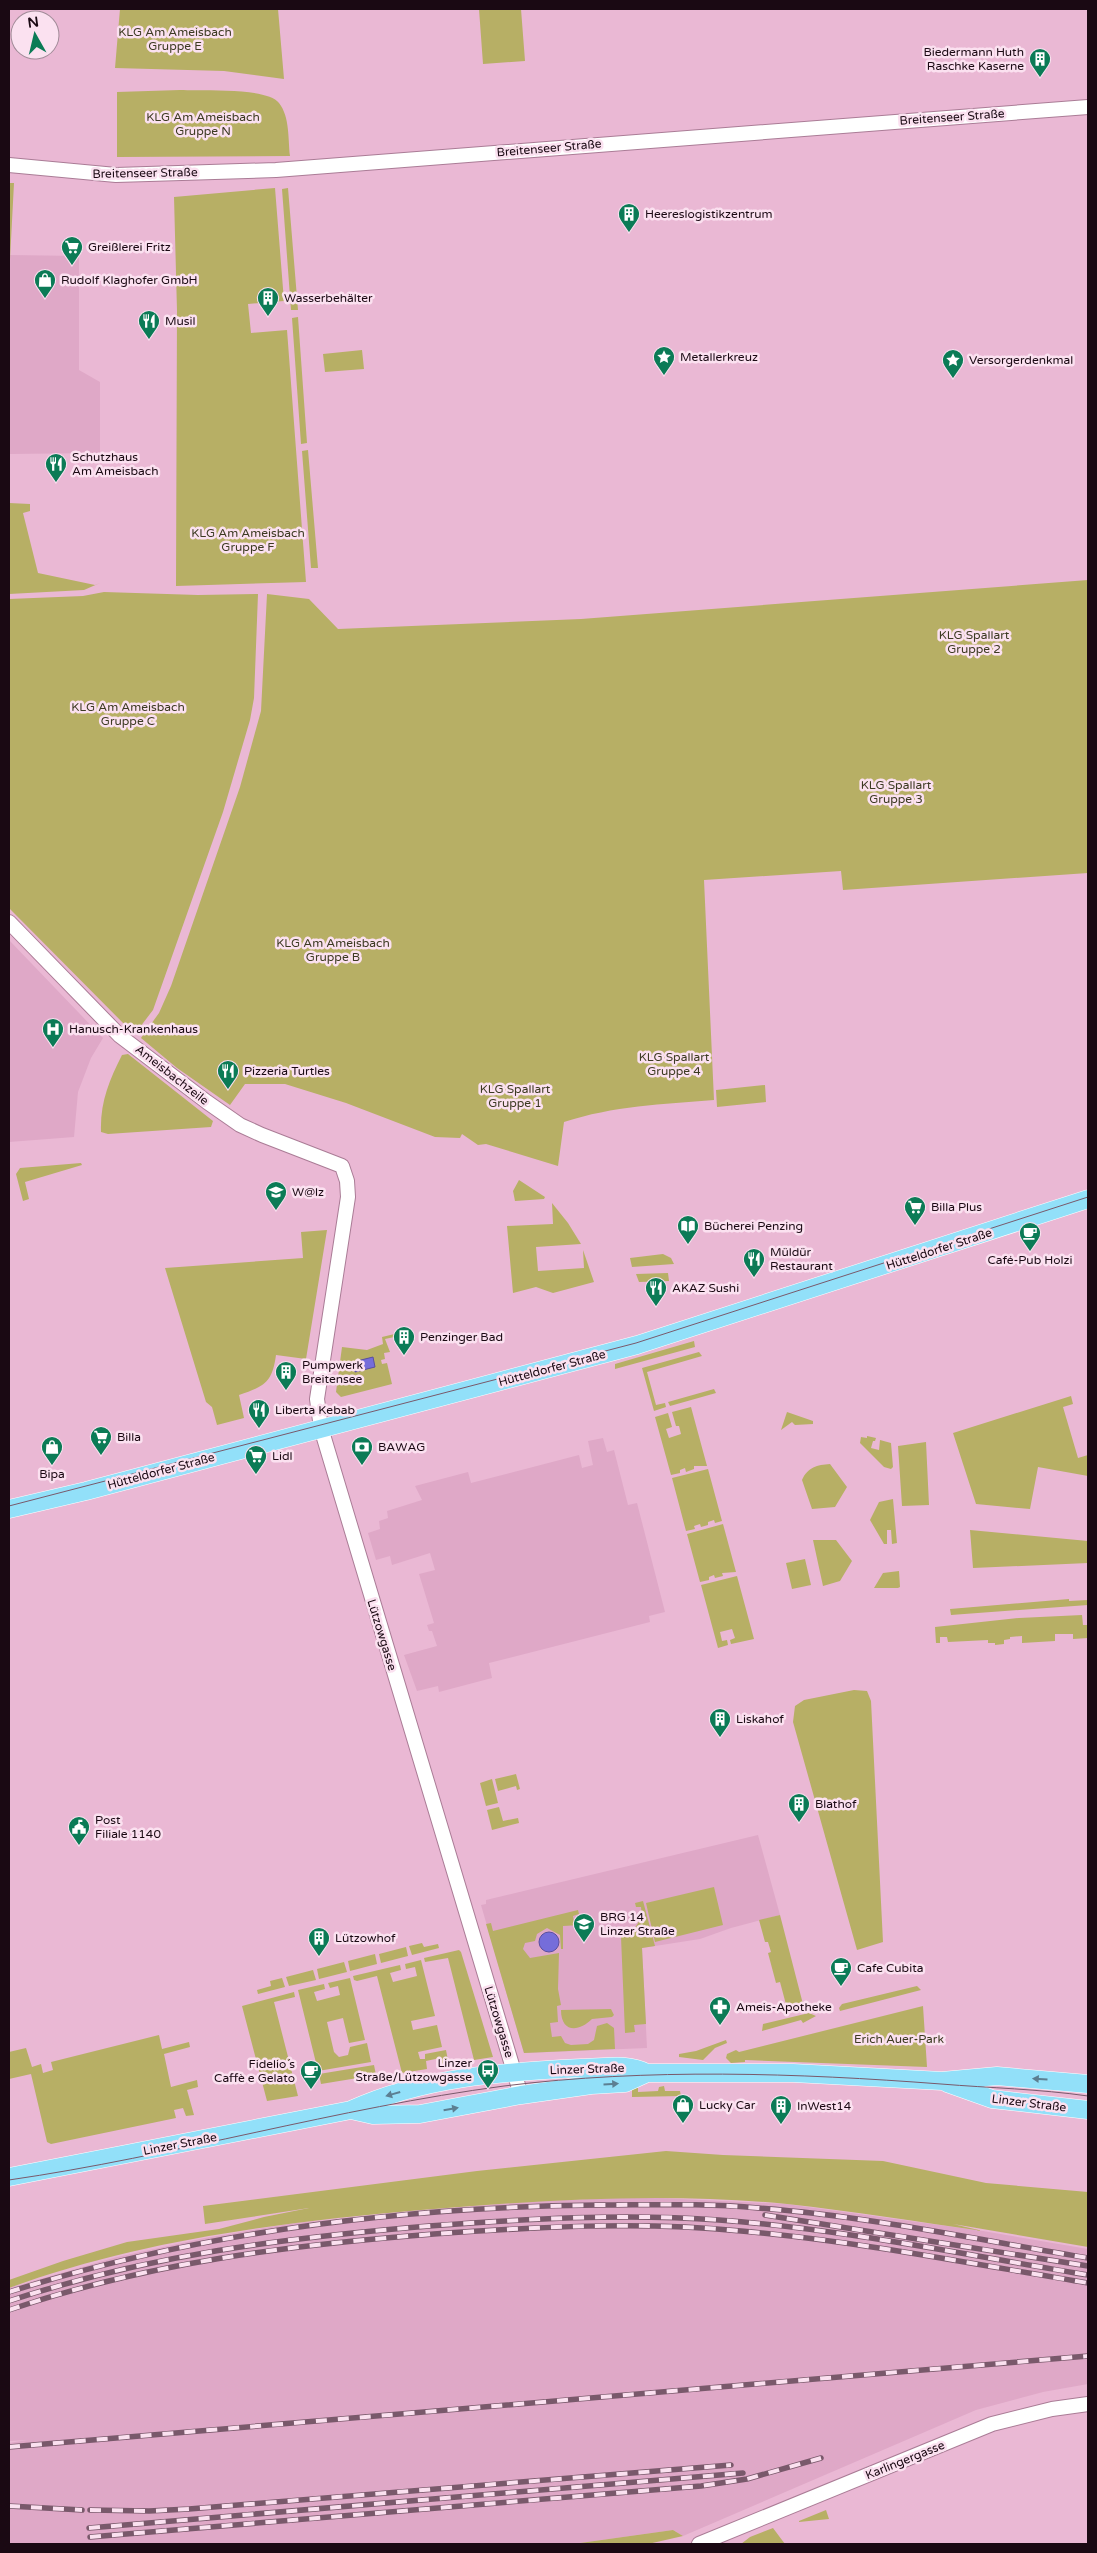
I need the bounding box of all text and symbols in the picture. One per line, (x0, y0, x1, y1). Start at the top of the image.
north arrow (10, 10, 60, 60)
text: N (27, 13, 40, 32)
park label: KLG Am Ameisbach Gruppe E (118, 25, 232, 53)
place label: Biedermann Huth Raschke Kaserne (923, 45, 1024, 73)
building icon: Biedermann Huth Raschke Kaserne (1028, 47, 1052, 78)
street label: Breitenseer Straße (899, 106, 1005, 128)
park label: KLG Am Ameisbach Gruppe N (146, 110, 260, 138)
street label: Breitenseer Straße (496, 136, 602, 160)
street label: Breitenseer Straße (92, 165, 198, 181)
building icon: Heereslogistikzentrum (617, 202, 641, 233)
place label: Heereslogistikzentrum (645, 207, 773, 221)
supermarket icon: Greißlerei Fritz (60, 235, 84, 266)
place label: Greißlerei Fritz (88, 240, 171, 254)
shop icon: Rudolf Klaghofer GmbH (33, 268, 57, 299)
place label: Rudolf Klaghofer GmbH (61, 273, 198, 287)
building icon: Wasserbehälter (256, 286, 280, 317)
place label: Wasserbehälter (284, 291, 373, 305)
restaurant icon: Musil (137, 309, 161, 340)
place label: Musil (165, 314, 195, 328)
place icon: Metallerkreuz (652, 345, 676, 376)
place icon: Versorgerdenkmal (941, 348, 965, 379)
place label: Metallerkreuz (680, 350, 758, 364)
place label: Versorgerdenkmal (969, 353, 1073, 367)
place label: Schutzhaus Am Ameisbach (72, 450, 158, 478)
restaurant icon: Schutzhaus Am Ameisbach (44, 452, 68, 483)
park label: KLG Am Ameisbach Gruppe F (191, 526, 305, 554)
park label: KLG Spallart Gruppe 2 (939, 628, 1010, 656)
park label: KLG Am Ameisbach Gruppe C (71, 700, 185, 728)
park label: KLG Spallart Gruppe 3 (861, 778, 932, 806)
park label: KLG Am Ameisbach Gruppe B (276, 936, 390, 964)
hospital icon: Hanusch-Krankenhaus (41, 1017, 65, 1048)
place label: Hanusch-Krankenhaus (69, 1022, 198, 1036)
street label: Ameisbachzeile (133, 1042, 212, 1108)
park label: KLG Spallart Gruppe 4 (639, 1050, 710, 1078)
restaurant icon: Pizzeria Turtles (216, 1059, 240, 1090)
place label: Pizzeria Turtles (244, 1064, 330, 1078)
park label: KLG Spallart Gruppe 1 (480, 1082, 551, 1110)
school or university icon: W@lz (264, 1180, 288, 1211)
place label: W@lz (292, 1185, 324, 1199)
supermarket icon: Billa Plus (903, 1195, 927, 1226)
place label: Billa Plus (931, 1200, 982, 1214)
library icon: Bücherei Penzing (676, 1214, 700, 1245)
place label: Bücherei Penzing (704, 1219, 803, 1233)
cafe icon: Café-Pub Holzi (1018, 1221, 1042, 1252)
street label: Hütteldorfer Straße (884, 1225, 994, 1273)
place label: Müldür Restaurant (770, 1245, 833, 1273)
restaurant icon: Müldür Restaurant (742, 1247, 766, 1278)
place label: Café-Pub Holzi (988, 1253, 1072, 1267)
restaurant icon: AKAZ Sushi (644, 1276, 668, 1307)
place label: AKAZ Sushi (672, 1281, 739, 1295)
building icon: Penzinger Bad (392, 1325, 416, 1356)
place label: Penzinger Bad (420, 1330, 503, 1344)
street label: Hütteldorfer Straße (497, 1347, 607, 1389)
place label: Pumpwerk Breitensee (302, 1358, 364, 1386)
building icon: Pumpwerk Breitensee (274, 1360, 298, 1391)
restaurant icon: Liberta Kebab (247, 1398, 271, 1429)
place label: Liberta Kebab (275, 1403, 355, 1417)
supermarket icon: Billa (89, 1425, 113, 1456)
place label: Billa (117, 1430, 141, 1444)
shop icon: Bipa (40, 1435, 64, 1466)
bank icon: BAWAG (350, 1435, 374, 1466)
place label: BAWAG (378, 1440, 425, 1454)
supermarket icon: Lidl (244, 1444, 268, 1475)
place label: Lidl (272, 1449, 292, 1463)
street label: Hütteldorfer Straße (106, 1450, 216, 1492)
place label: Bipa (39, 1467, 65, 1481)
street label: Lützowgasse (364, 1598, 400, 1673)
building icon: Liskahof (708, 1707, 732, 1738)
place label: Liskahof (736, 1712, 784, 1726)
building icon: Blathof (787, 1792, 811, 1823)
place label: Blathof (815, 1797, 857, 1811)
place label: Post Filiale 1140 (95, 1813, 161, 1841)
public building icon: Post Filiale 1140 (67, 1815, 91, 1846)
place label: BRG 14 Linzer Straße (600, 1910, 675, 1938)
school or university icon: BRG 14 Linzer Straße (572, 1912, 596, 1943)
building icon: Lützowhof (307, 1926, 331, 1957)
place label: Lützowhof (335, 1931, 396, 1945)
cafe icon: Cafe Cubita (829, 1956, 853, 1987)
place label: Cafe Cubita (857, 1961, 923, 1975)
street label: Lützowgasse (481, 1985, 517, 2060)
pharmacy icon: Ameis-Apotheke (708, 1995, 732, 2026)
place label: Ameis-Apotheke (736, 2000, 832, 2014)
park label: Erich Auer-Park (854, 2032, 944, 2046)
place label: Linzer Straße/Lützowgasse (356, 2056, 472, 2084)
place label: Fidelio´s Caffè e Gelato (214, 2057, 295, 2085)
bus stop icon: Linzer Straße/Lützowgasse (476, 2058, 500, 2089)
cafe icon: Fidelio´s Caffè e Gelato (299, 2059, 323, 2090)
street label: Linzer Straße (549, 2061, 625, 2077)
one-way arrow (1032, 2075, 1048, 2083)
one-way arrow (604, 2079, 620, 2087)
one-way arrow (385, 2090, 400, 2098)
street label: Linzer Straße (991, 2091, 1067, 2115)
shop icon: Lucky Car (671, 2093, 695, 2124)
building icon: InWest14 (769, 2094, 793, 2125)
place label: Lucky Car (699, 2098, 756, 2112)
place label: InWest14 (797, 2099, 852, 2113)
one-way arrow (443, 2104, 459, 2112)
street label: Linzer Straße (142, 2130, 218, 2158)
street label: Karlingergasse (863, 2438, 947, 2482)

